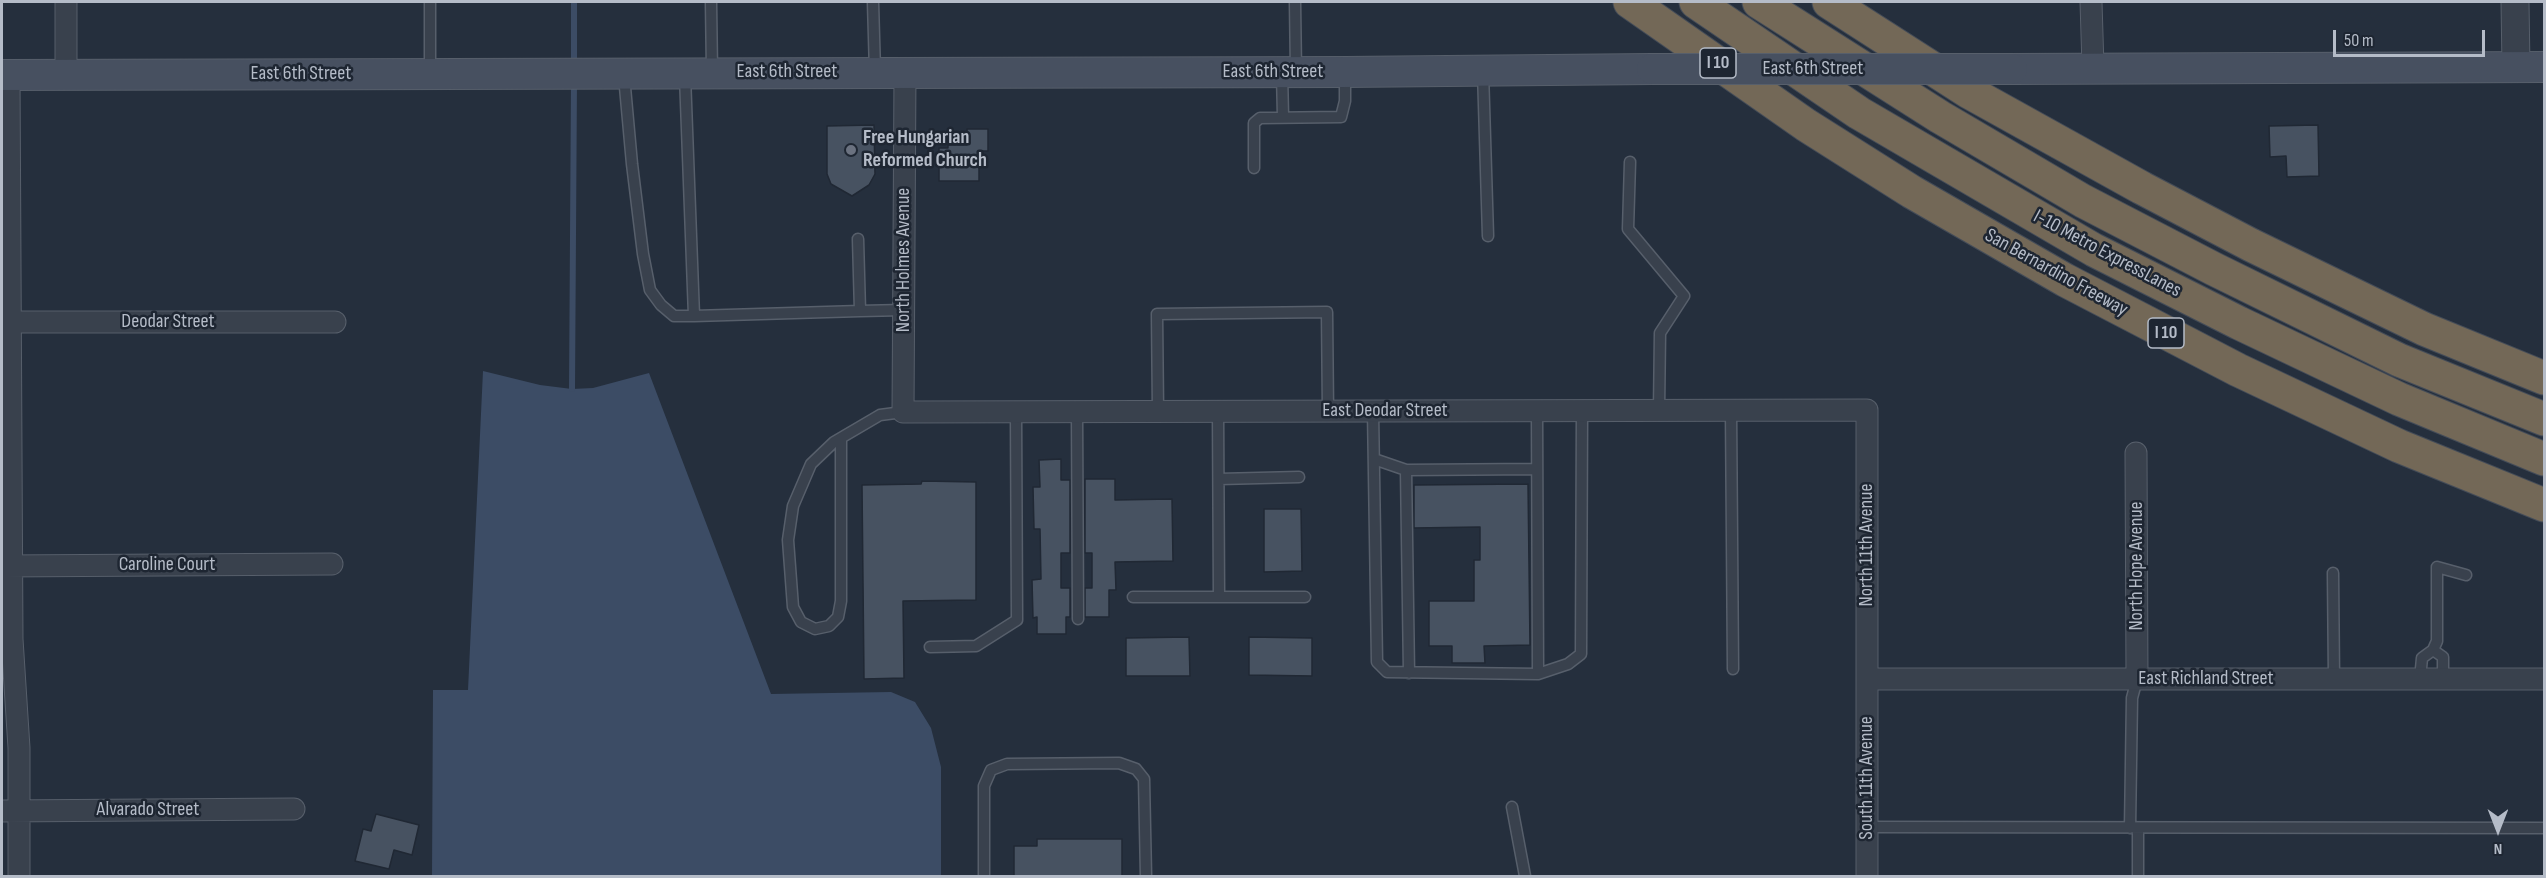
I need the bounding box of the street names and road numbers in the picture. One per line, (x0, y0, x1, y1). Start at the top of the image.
road number: I 10 (1700, 48, 1736, 78)
street label: East 6th Street (1763, 57, 1863, 81)
street label: East 6th Street (737, 60, 837, 84)
street label: East 6th Street (1223, 60, 1323, 84)
street label: East 6th Street (251, 62, 351, 86)
street label: North Holmes Avenue (892, 188, 916, 332)
street label: I-10 Metro ExpressLanes (2029, 205, 2185, 303)
street label: San Bernardino Freeway (1980, 224, 2132, 322)
street label: Deodar Street (121, 310, 215, 334)
road number: I 10 (2148, 318, 2184, 348)
street label: East Deodar Street (1322, 399, 1448, 423)
street label: North 11th Avenue (1855, 484, 1879, 606)
street label: North Hope Avenue (2125, 501, 2149, 631)
street label: Caroline Court (119, 553, 215, 577)
street label: East Richland Street (2138, 667, 2274, 691)
street label: South 11th Avenue (1855, 716, 1879, 840)
street label: Alvarado Street (97, 798, 199, 822)

